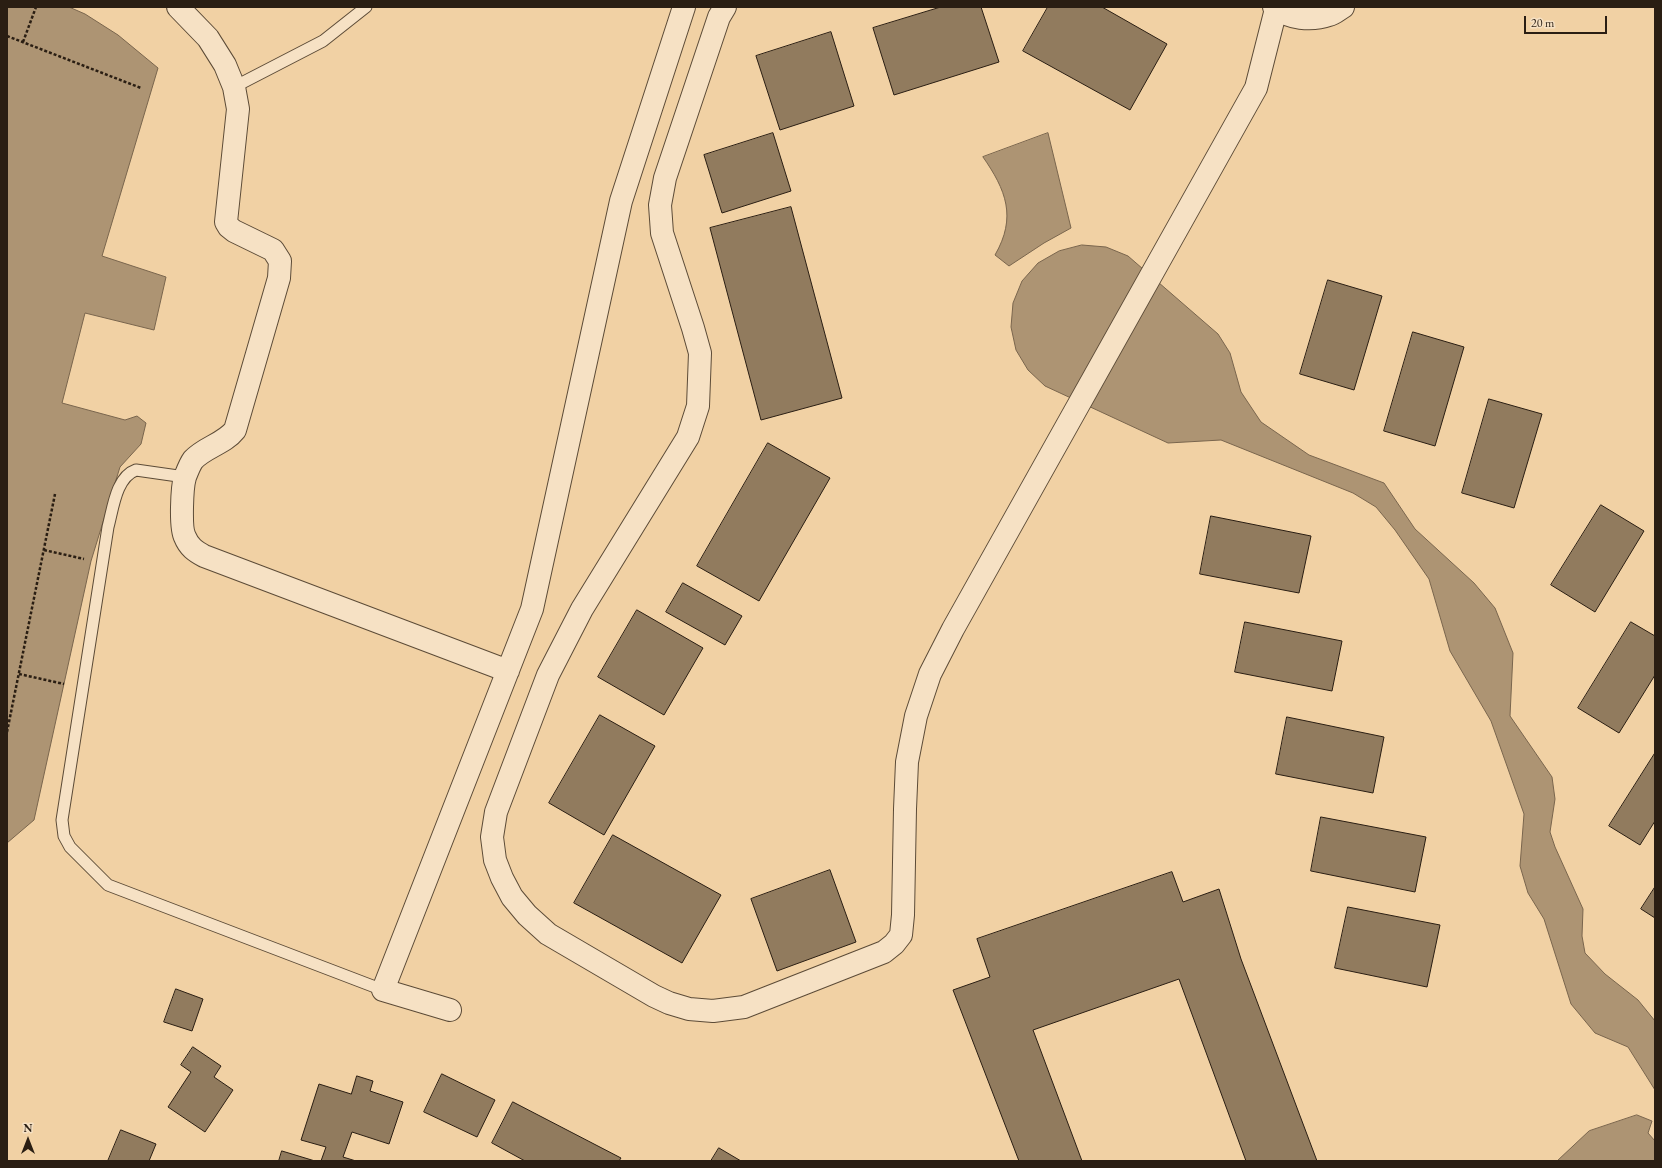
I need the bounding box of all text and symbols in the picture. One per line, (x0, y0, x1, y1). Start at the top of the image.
scale bar (1526, 8, 1609, 34)
text: 20 m (1531, 15, 1554, 31)
north arrow (8, 1120, 48, 1160)
text: N (24, 1121, 32, 1135)

